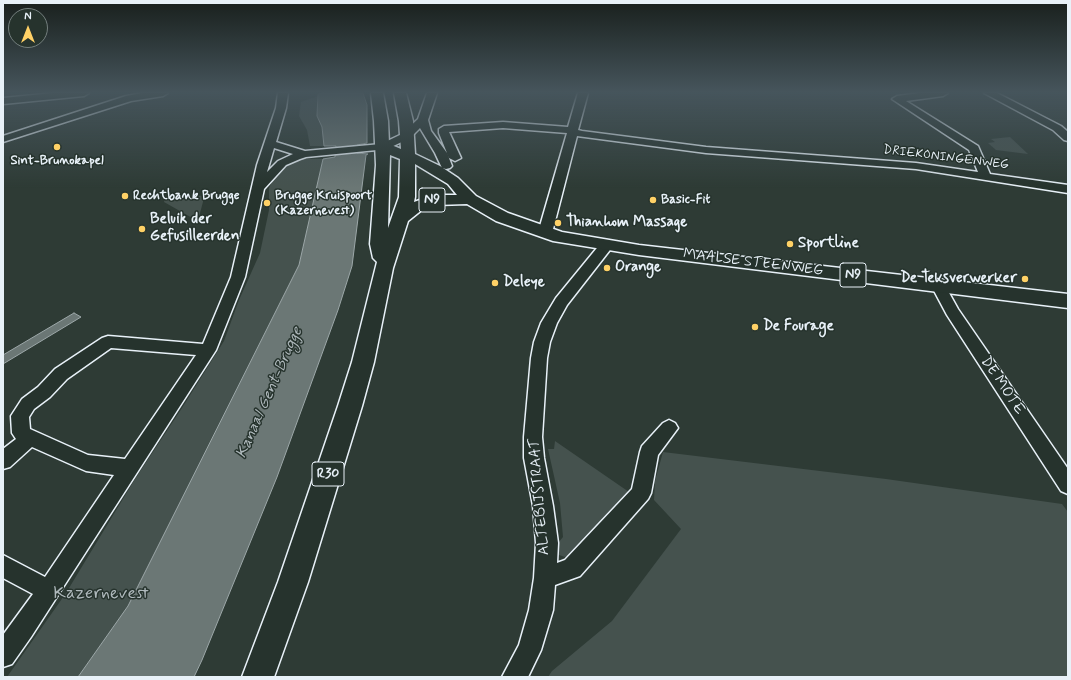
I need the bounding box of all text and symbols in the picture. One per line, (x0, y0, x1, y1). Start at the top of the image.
north arrow (8, 8, 48, 48)
text: N (24, 10, 32, 24)
marker: Sint-Brunokapel (52, 142, 62, 152)
street label: DRIEKONINGENWEG (882, 143, 1010, 173)
place label: Sint-Brunokapel (10, 153, 104, 169)
place label: Rechtbank Brugge (133, 188, 240, 204)
place label: Brugge Kruispoort (Kazernevest) (275, 188, 372, 219)
road number: N9 (419, 188, 445, 212)
marker: Rechtbank Brugge (120, 191, 130, 201)
place label: Basic-Fit (661, 192, 710, 208)
marker: Basic-Fit (648, 195, 658, 205)
marker: Brugge Kruispoort (Kazernevest) (262, 198, 272, 208)
place label: Beluik der Gefusilleerden (150, 211, 239, 246)
place label: Thianhom Massage (566, 214, 687, 232)
marker: Thianhom Massage (553, 218, 563, 228)
marker: Beluik der Gefusilleerden (137, 224, 147, 234)
place label: Sportline (798, 235, 859, 253)
marker: Sportline (785, 239, 795, 249)
street label: MAALSE STEENWEG (682, 245, 824, 281)
place label: Orange (615, 259, 661, 277)
marker: Orange (602, 263, 612, 273)
road number: N9 (840, 263, 866, 287)
place label: De Teksverwerker (900, 270, 1017, 288)
place label: Deleye (503, 274, 545, 292)
marker: De Teksverwerker (1020, 274, 1030, 284)
marker: Deleye (490, 278, 500, 288)
place label: De Fourage (763, 318, 834, 336)
marker: De Fourage (750, 322, 760, 332)
water label: Kanaal Gent-Brugge (232, 325, 308, 461)
street label: DE MOTE (976, 353, 1028, 419)
street label: ALTEBIJSTRAAT (526, 438, 554, 556)
road number: R30 (312, 462, 344, 486)
park label: Kazernevest (53, 583, 149, 605)

